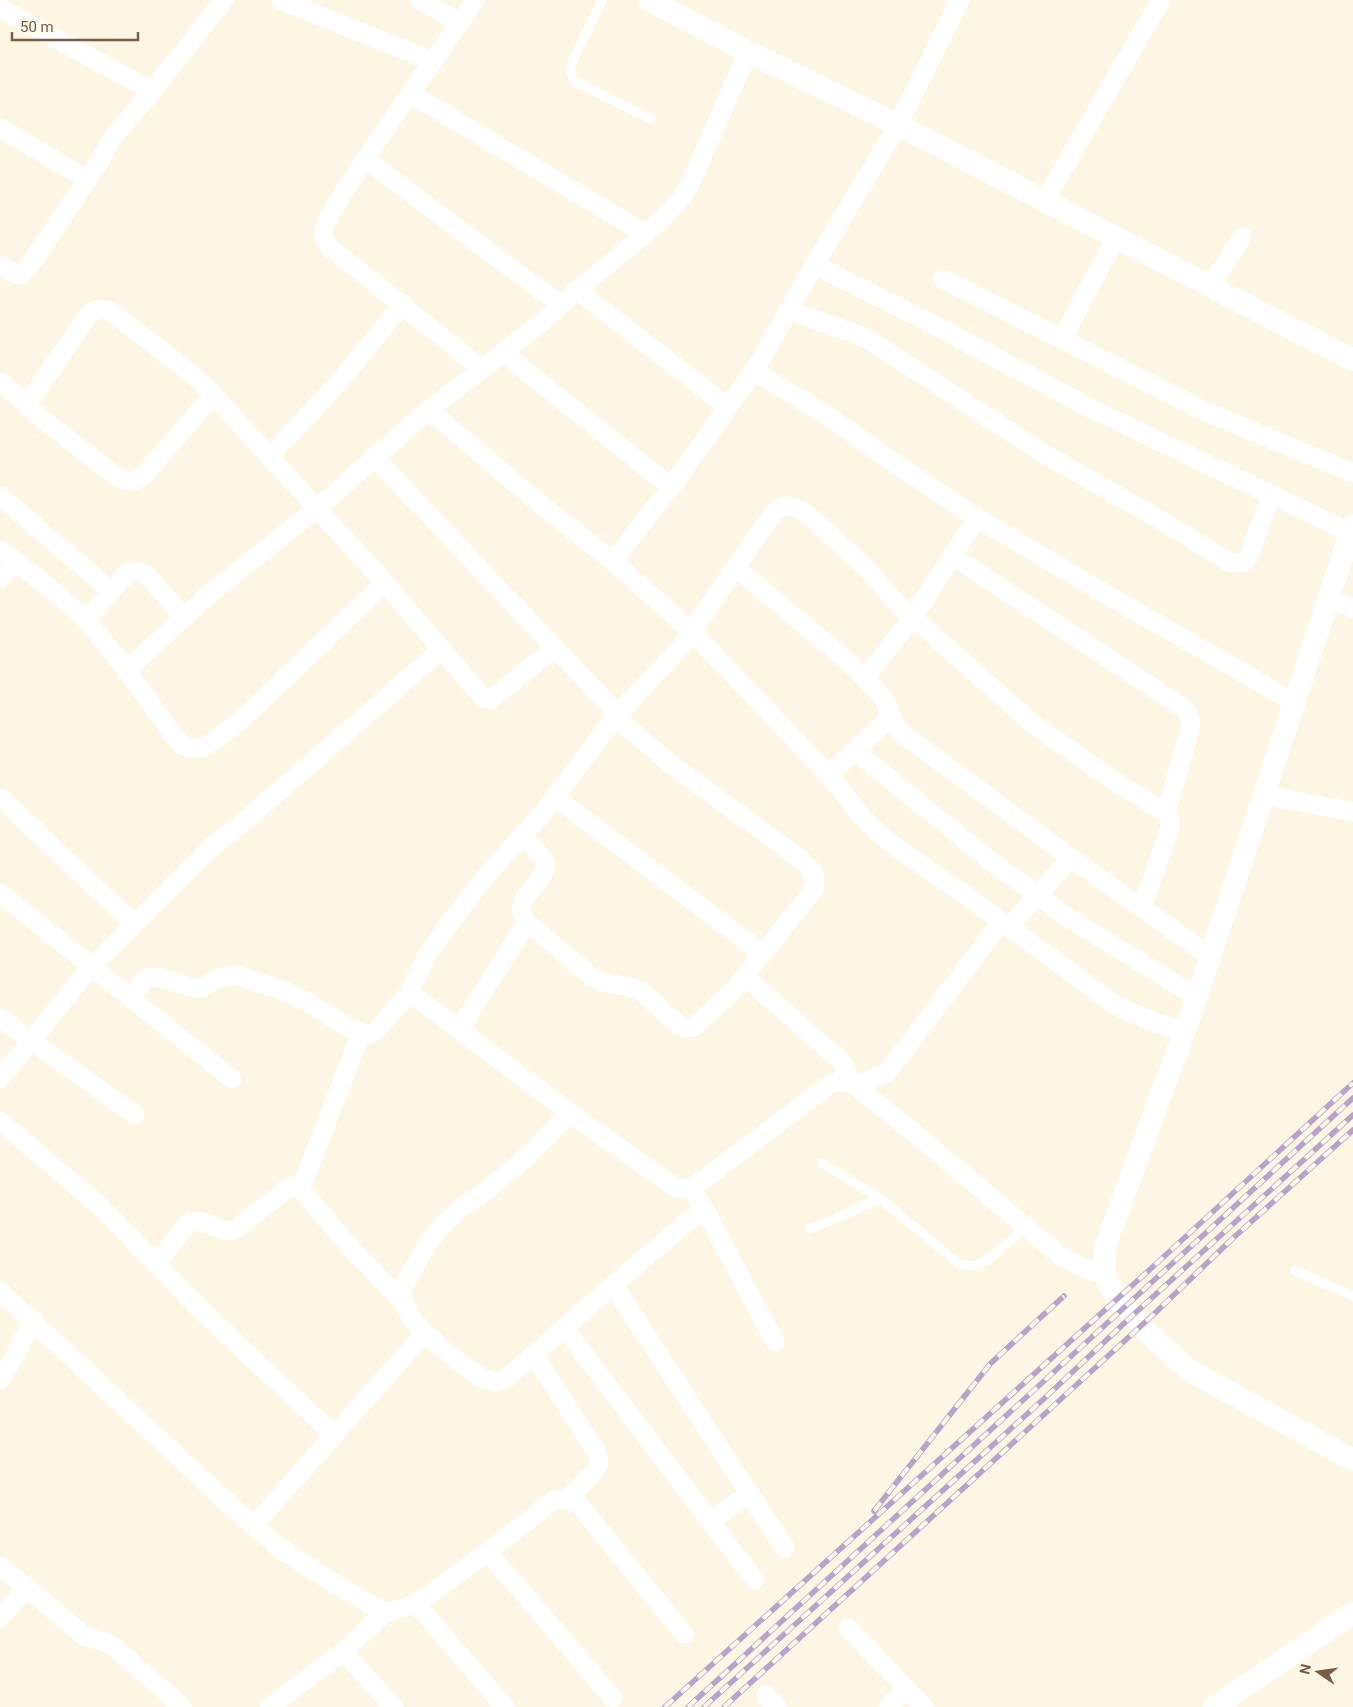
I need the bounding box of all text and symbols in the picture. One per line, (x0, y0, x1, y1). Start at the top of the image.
scale bar (12, 10, 139, 42)
text: 50 m (20, 18, 54, 36)
north arrow (1293, 1647, 1343, 1697)
text: N (1296, 1662, 1314, 1676)

